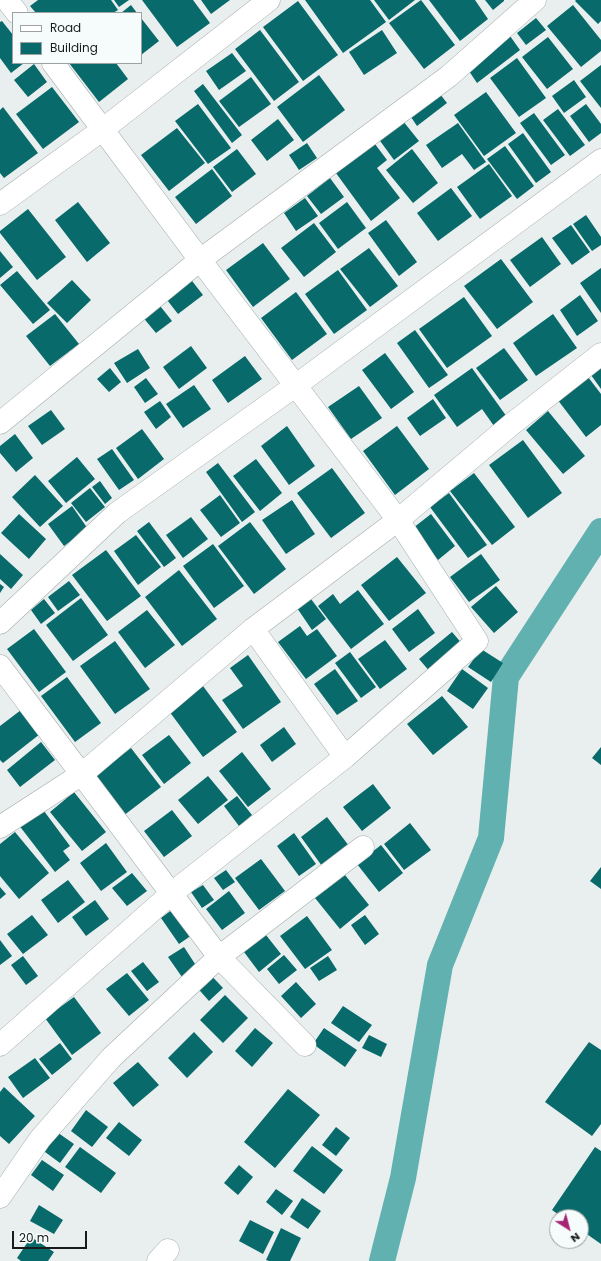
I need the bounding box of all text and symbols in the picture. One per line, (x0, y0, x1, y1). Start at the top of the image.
legend (12, 12, 142, 64)
text: Road (50, 19, 81, 36)
text: Building (50, 39, 98, 56)
north arrow (549, 1209, 589, 1249)
scale bar (14, 1223, 89, 1249)
text: 20 m (19, 1229, 49, 1246)
text: N (567, 1229, 584, 1247)

